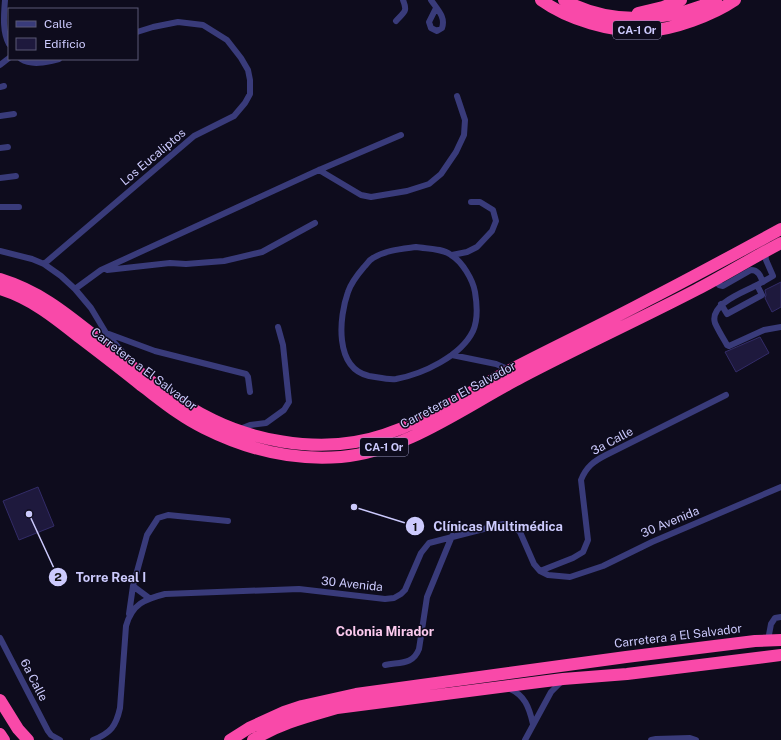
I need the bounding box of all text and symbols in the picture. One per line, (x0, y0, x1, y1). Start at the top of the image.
legend (8, 8, 138, 60)
text: Calle (44, 17, 73, 31)
road number: CA-1 Or (613, 21, 661, 39)
text: Edificio (44, 37, 86, 51)
street label: Los Eucaliptos (118, 126, 188, 188)
street label: Carretera a El Salvador (88, 325, 200, 413)
street label: Carretera a El Salvador (398, 358, 518, 431)
street label: 3a Calle (589, 424, 636, 458)
road number: CA-1 Or (360, 438, 408, 456)
street label: 30 Avenida (639, 503, 701, 541)
callout: Clínicas Multimédica (405, 514, 571, 539)
text: Clínicas Multimédica (433, 519, 563, 534)
text: 1 (412, 520, 418, 534)
callout: Torre Real I (48, 564, 155, 589)
text: 2 (54, 570, 62, 584)
text: Torre Real I (76, 570, 146, 585)
street label: 30 Avenida (320, 574, 384, 594)
street label: Carretera a El Salvador (613, 621, 743, 651)
district label: Colonia Mirador (336, 624, 435, 639)
street label: 6a Calle (17, 657, 51, 704)

